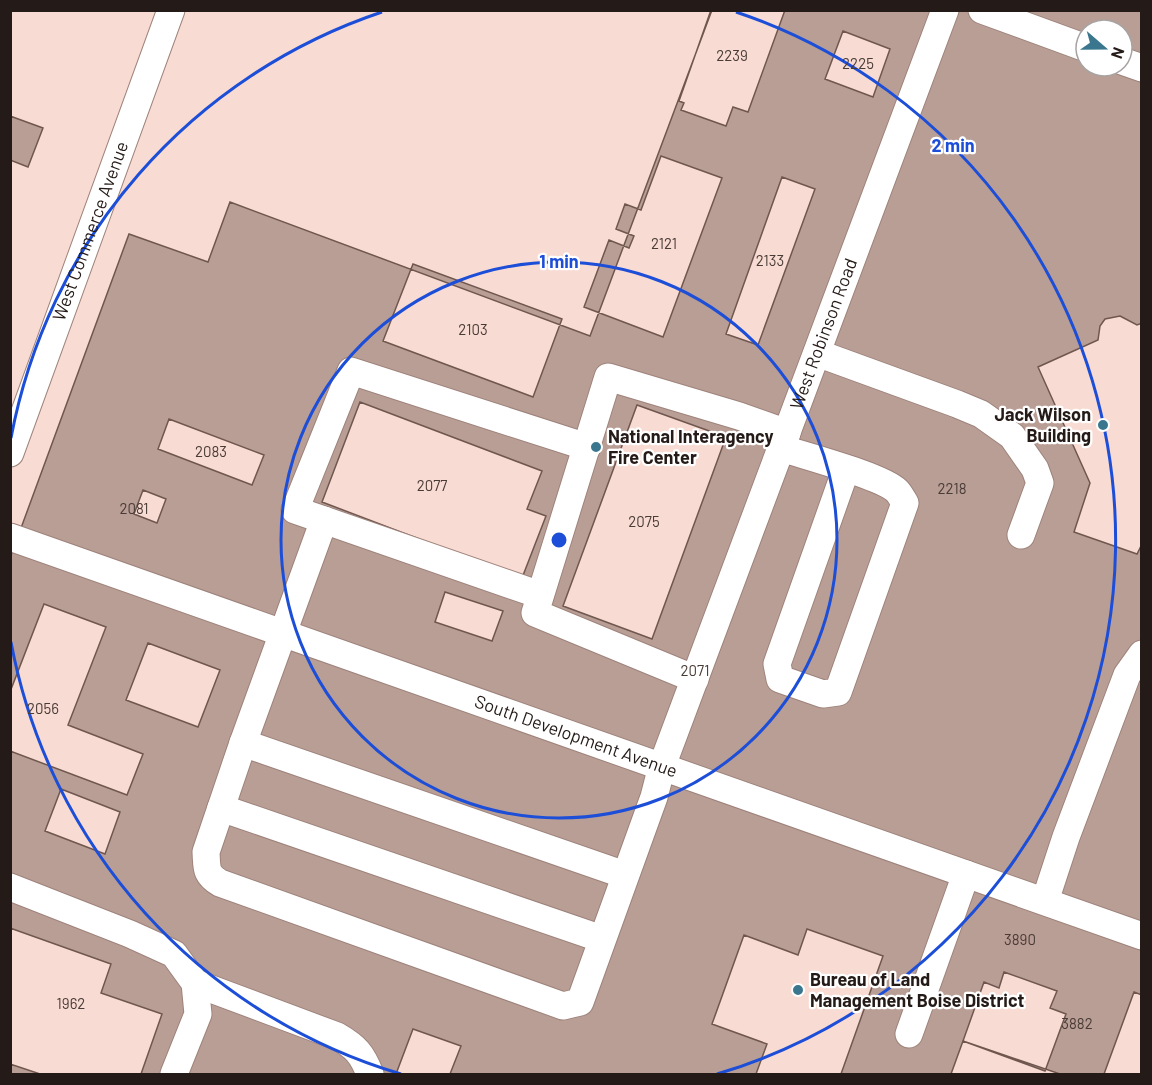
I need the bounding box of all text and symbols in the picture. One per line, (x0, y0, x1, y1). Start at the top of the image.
north arrow (1074, 18, 1134, 78)
text: N (1108, 45, 1129, 62)
house number: 2239 (716, 46, 748, 64)
house number: 2225 (842, 54, 874, 72)
text: 2 min (931, 134, 975, 156)
street label: West Commerce Avenue (47, 138, 132, 324)
house number: 2121 (651, 234, 677, 252)
text: 1 min (539, 250, 579, 272)
house number: 2133 (756, 251, 784, 269)
street label: West Robinson Road (785, 255, 861, 412)
house number: 2103 (458, 320, 488, 338)
place label: Jack Wilson Building (994, 403, 1091, 446)
marker: Jack Wilson Building (1096, 418, 1110, 432)
place label: National Interagency Fire Center (608, 425, 774, 468)
marker: National Interagency Fire Center (589, 440, 603, 454)
house number: 2083 (195, 442, 227, 460)
house number: 2077 (417, 476, 447, 494)
house number: 2218 (938, 479, 966, 497)
house number: 2081 (119, 499, 149, 517)
house number: 2075 (628, 512, 660, 530)
centre of rings (549, 530, 569, 550)
house number: 2071 (681, 661, 709, 679)
street label: South Development Avenue (472, 690, 681, 781)
house number: 2056 (27, 699, 59, 717)
house number: 3890 (1004, 930, 1036, 948)
place label: Bureau of Land Management Boise District (810, 968, 1025, 1011)
marker: Bureau of Land Management Boise District (791, 983, 805, 997)
house number: 1962 (57, 994, 85, 1012)
house number: 3882 (1061, 1014, 1093, 1032)

